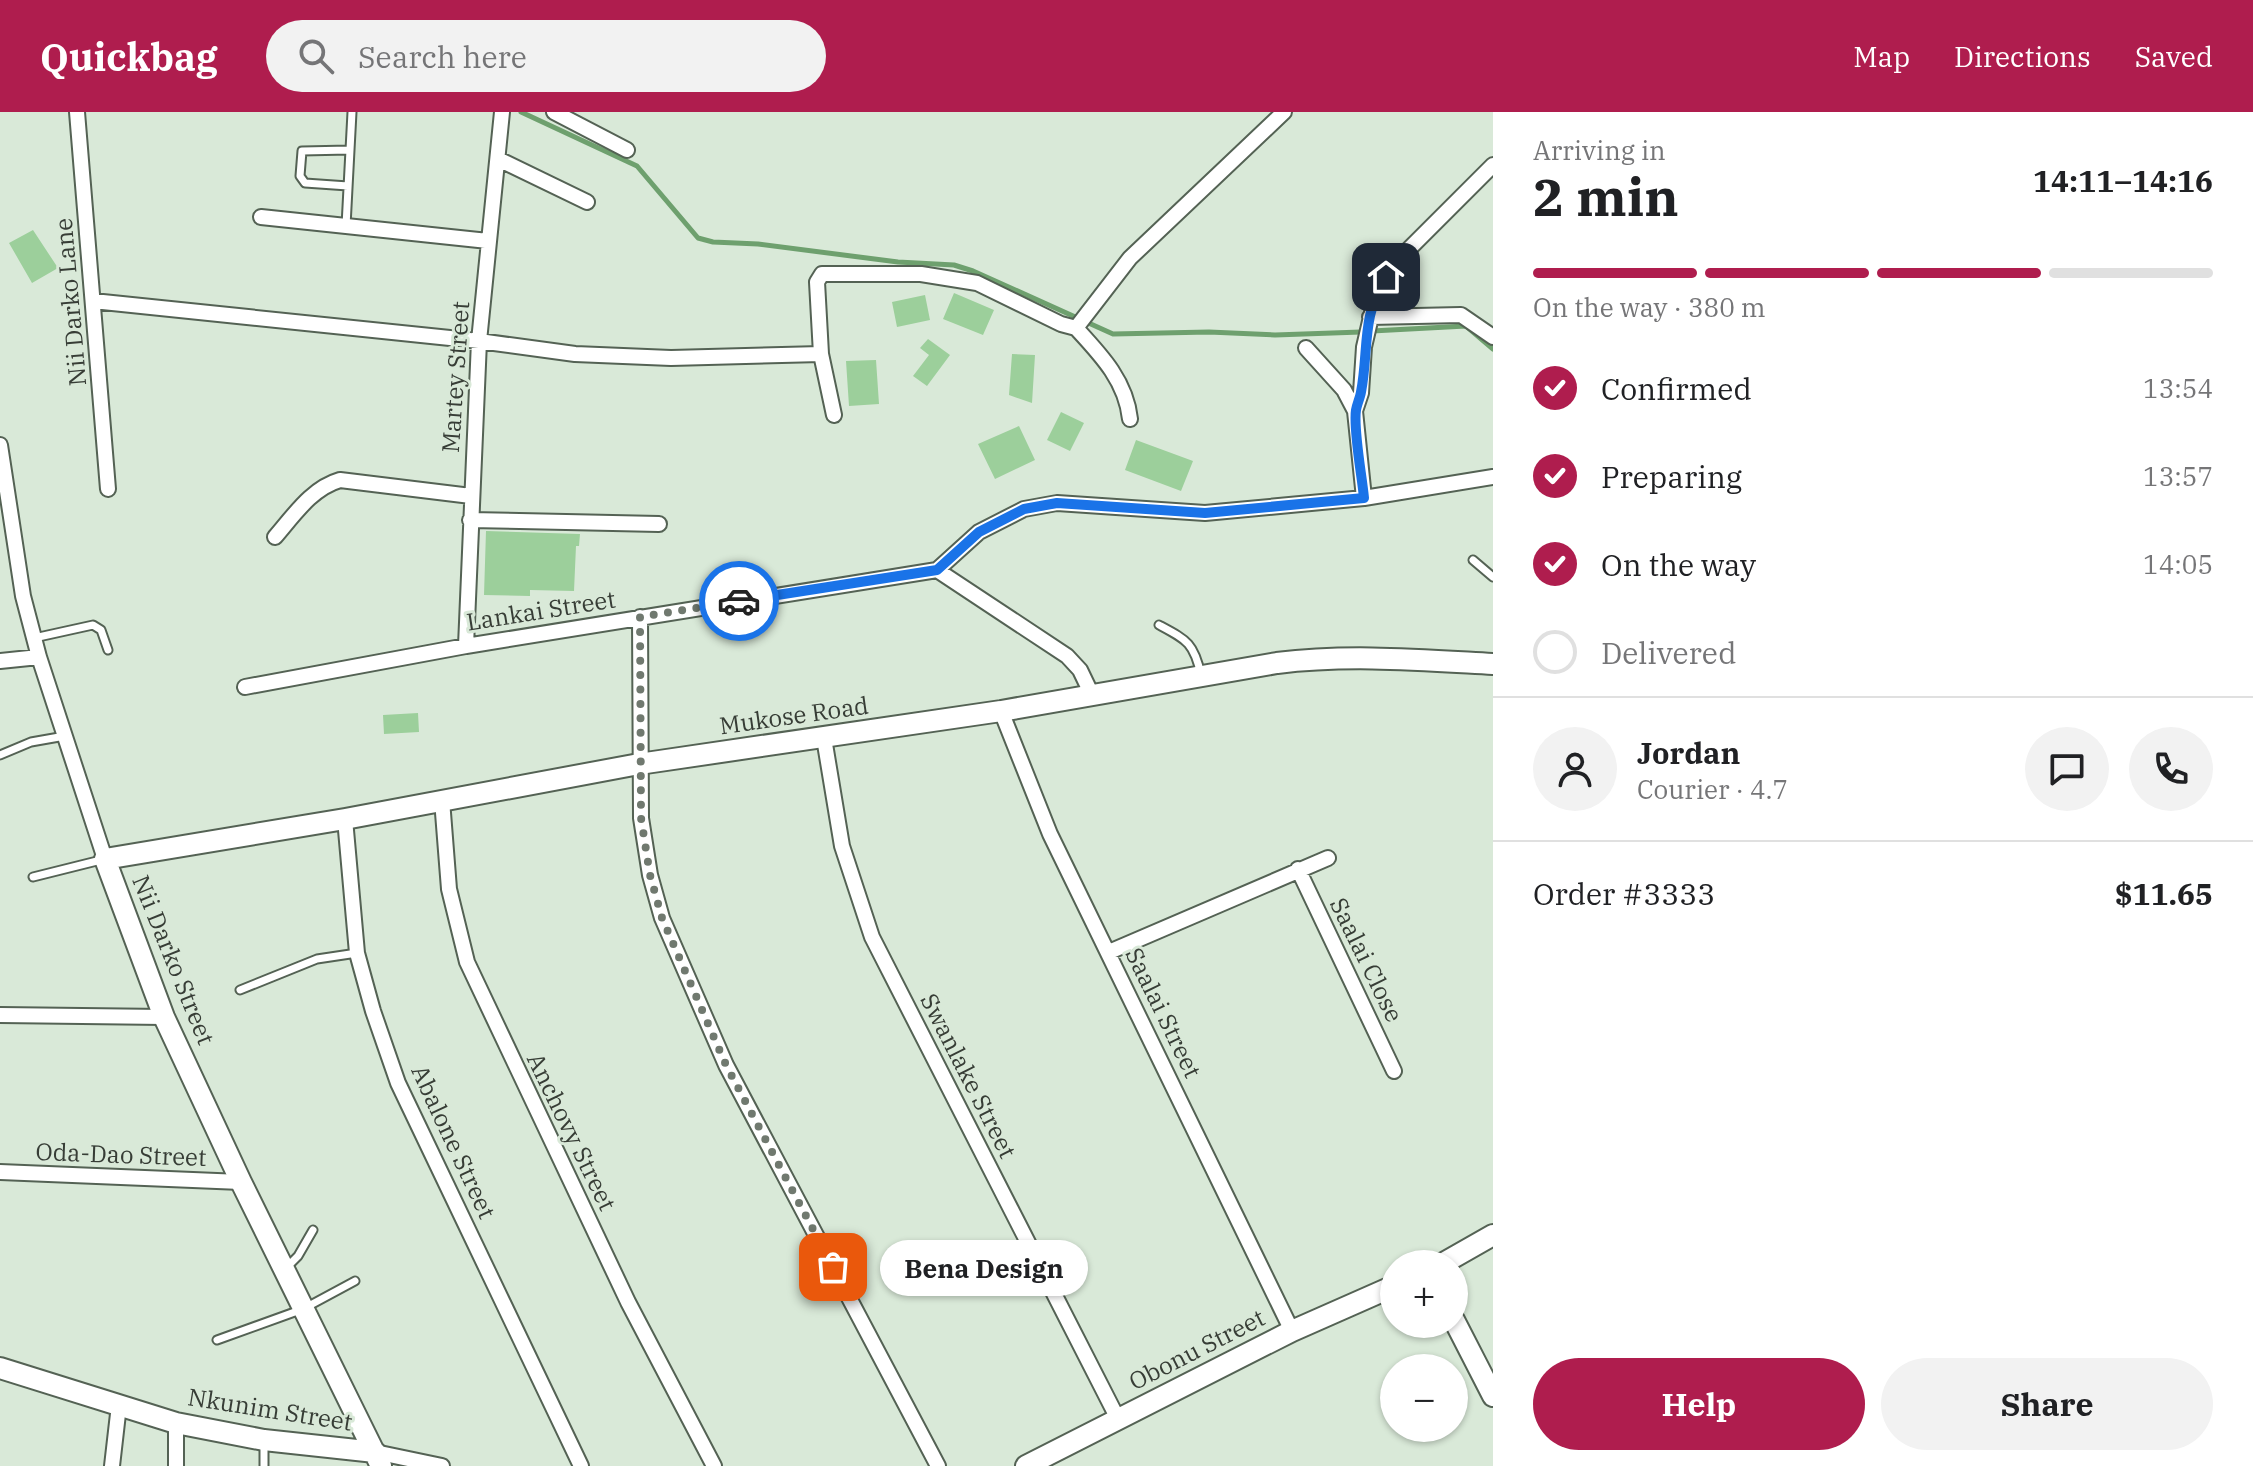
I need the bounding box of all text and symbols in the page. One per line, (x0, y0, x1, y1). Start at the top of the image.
search box (266, 20, 826, 92)
text: Quickbag (40, 32, 218, 81)
icon: search (294, 34, 338, 78)
text: Search here (358, 37, 527, 76)
text: Map (1853, 38, 1910, 75)
text: Directions (1954, 38, 2091, 75)
text: Saved (2135, 38, 2213, 75)
text: Arriving in (1533, 133, 1666, 167)
text: 14:11–14:16 (2033, 161, 2213, 200)
text: 2 min (1533, 163, 1679, 230)
street label: Nii Darko Lane (47, 217, 93, 387)
pin (1352, 243, 1420, 311)
icon: home (1364, 255, 1408, 299)
text: On the way · 380 m (1533, 290, 1766, 324)
street label: Martey Street (434, 300, 476, 454)
icon: check (1533, 366, 1577, 410)
text: Confirmed (1601, 369, 1752, 408)
text: 13:54 (2143, 371, 2213, 405)
icon: check (1533, 454, 1577, 498)
text: Preparing (1601, 457, 1742, 496)
text: 13:57 (2143, 459, 2213, 493)
icon: check (1533, 542, 1577, 586)
text: On the way (1601, 545, 1756, 584)
text: 14:05 (2143, 547, 2213, 581)
courier (699, 561, 779, 641)
icon: car (717, 579, 761, 623)
street label: Lankai Street (464, 582, 618, 638)
text: Delivered (1601, 633, 1736, 672)
street label: Mukose Road (717, 689, 871, 741)
button: person (1533, 727, 1617, 811)
button: chat (2025, 727, 2109, 811)
button: phone (2129, 727, 2213, 811)
text: Jordan (1637, 733, 1740, 772)
text: Courier · 4.7 (1637, 772, 1788, 806)
street label: Nii Darko Street (125, 870, 223, 1049)
text: Order #3333 (1533, 874, 1715, 913)
text: $11.65 (2115, 874, 2213, 913)
street label: Saalai Close (1323, 892, 1411, 1027)
street label: Saalai Street (1119, 942, 1209, 1083)
street label: Swanlake Street (914, 988, 1024, 1163)
street label: Anchovy Street (520, 1047, 624, 1216)
street label: Abalone Street (404, 1060, 504, 1224)
street label: Oda-Dao Street (35, 1135, 207, 1173)
pin (799, 1233, 867, 1301)
callout: Bena Design (881, 1239, 1089, 1295)
icon: bag (811, 1245, 855, 1289)
map controls (1380, 1250, 1468, 1442)
button: + (1380, 1250, 1468, 1338)
text: Bena Design (904, 1251, 1064, 1285)
street label: Obonu Street (1123, 1301, 1270, 1397)
button: − (1380, 1354, 1468, 1442)
button: Help (1533, 1358, 1865, 1450)
button: Share (1881, 1358, 2213, 1450)
street label: Nkunim Street (186, 1380, 355, 1438)

